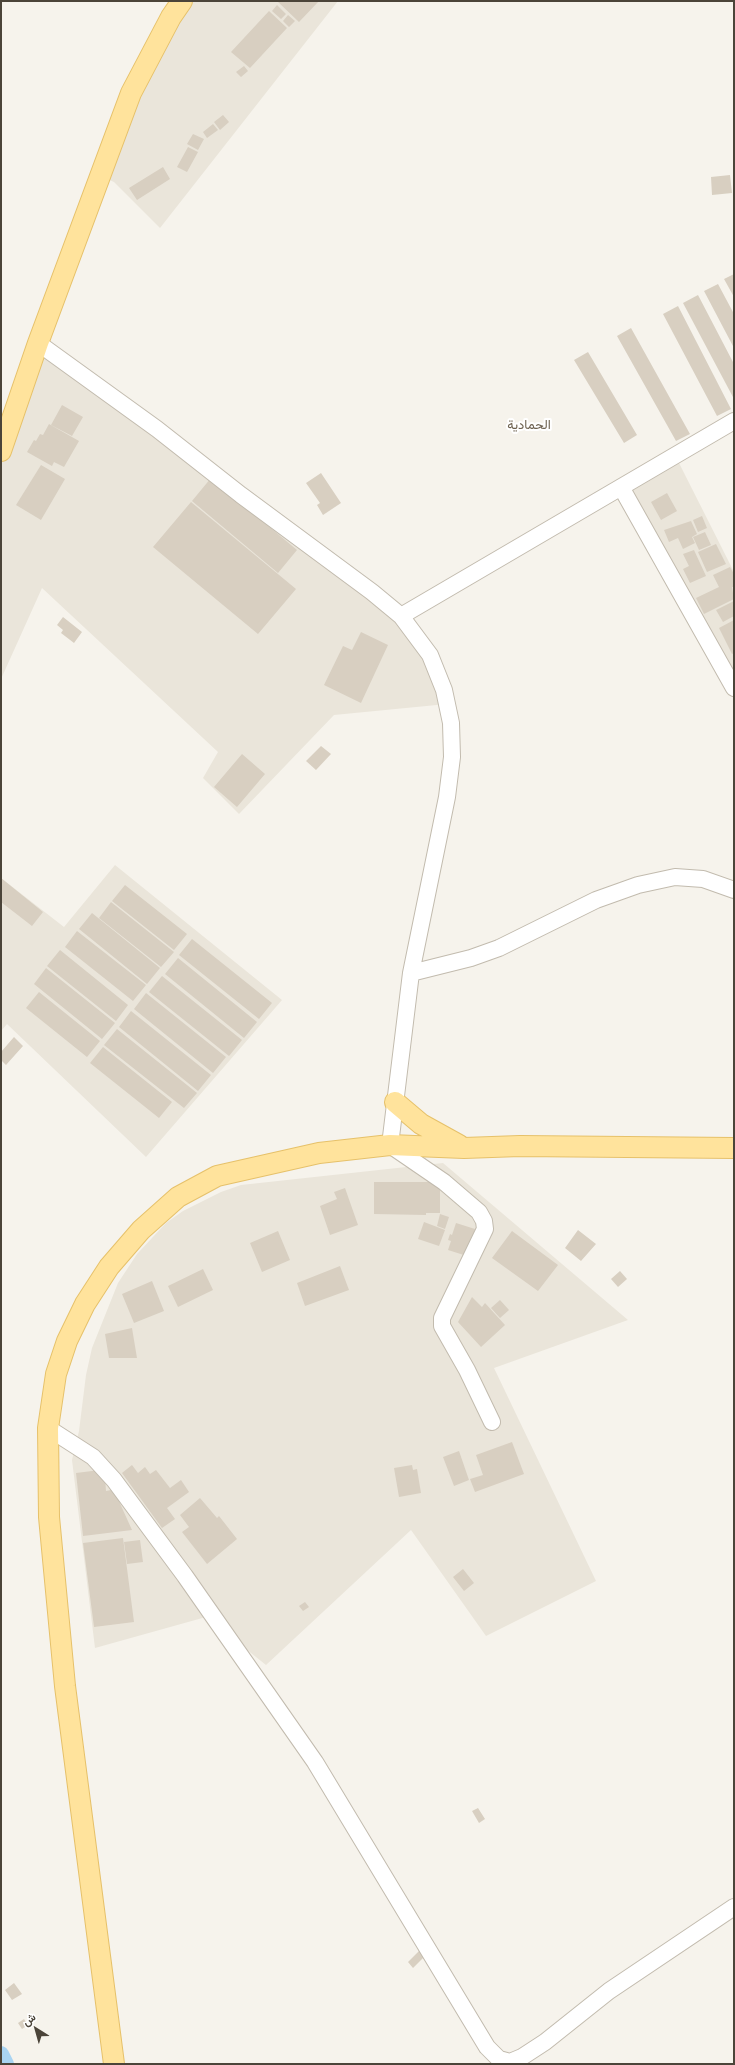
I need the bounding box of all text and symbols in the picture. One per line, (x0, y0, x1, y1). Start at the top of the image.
district label: الحمادية (507, 417, 551, 433)
north arrow (16, 2009, 56, 2049)
text: ش (19, 2010, 38, 2028)

